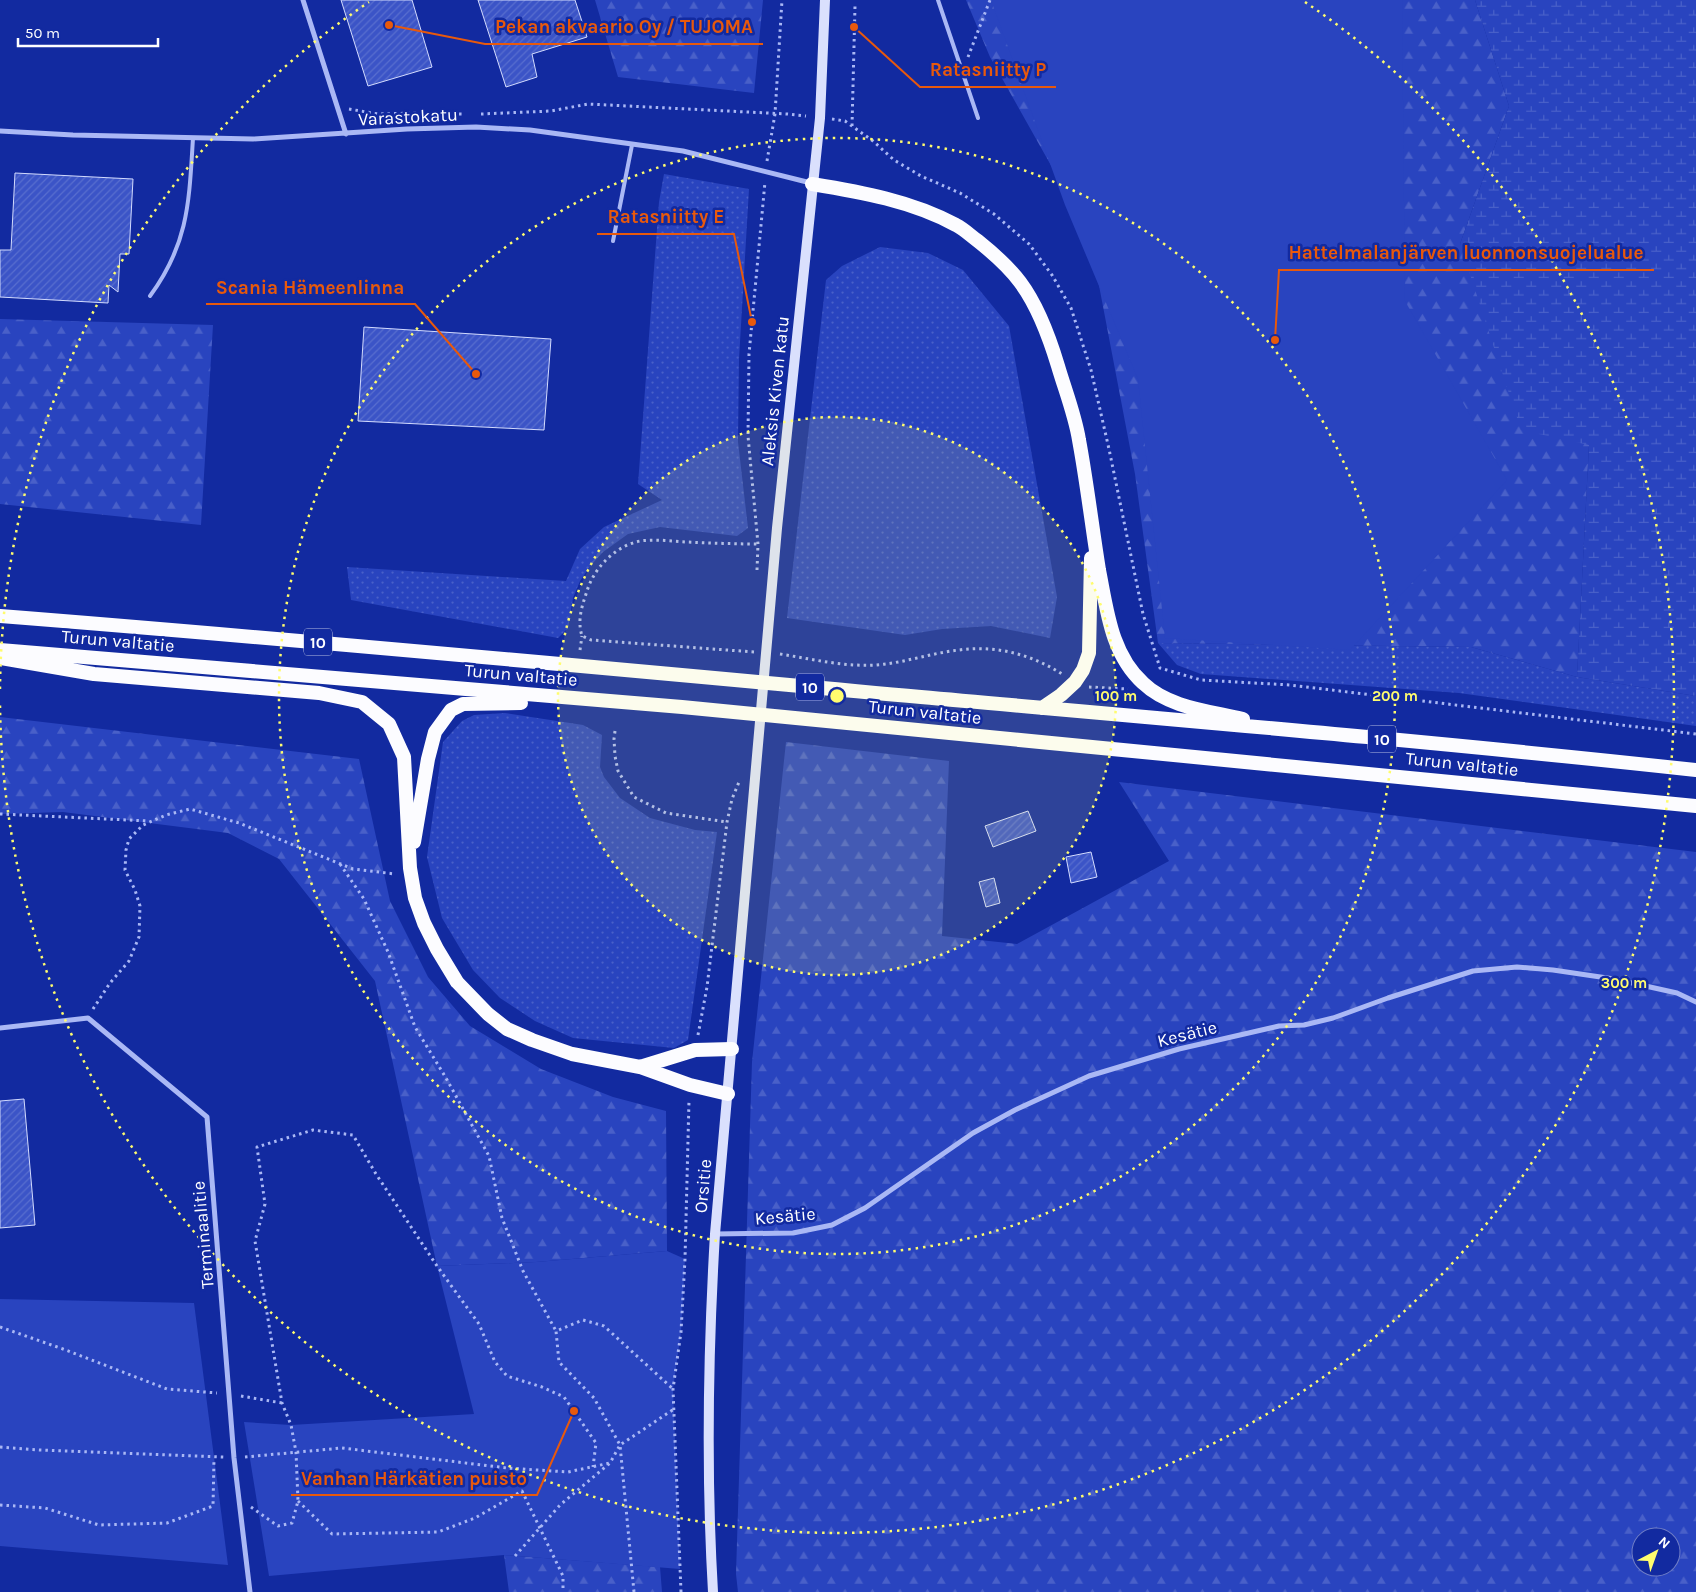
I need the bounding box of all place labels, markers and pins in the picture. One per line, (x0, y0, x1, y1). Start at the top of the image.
callout: Pekan akvaario Oy / TUJOMA (485, 10, 763, 44)
callout: Ratasniitty P (920, 53, 1056, 87)
callout: Ratasniitty E (597, 200, 734, 234)
callout: Hattelmalanjärven luonnonsuojelualue (1279, 236, 1654, 270)
callout: Scania Hämeenlinna (206, 270, 415, 304)
centre of rings (828, 687, 846, 705)
callout: Vanhan Härkätien puisto (291, 1461, 537, 1495)

